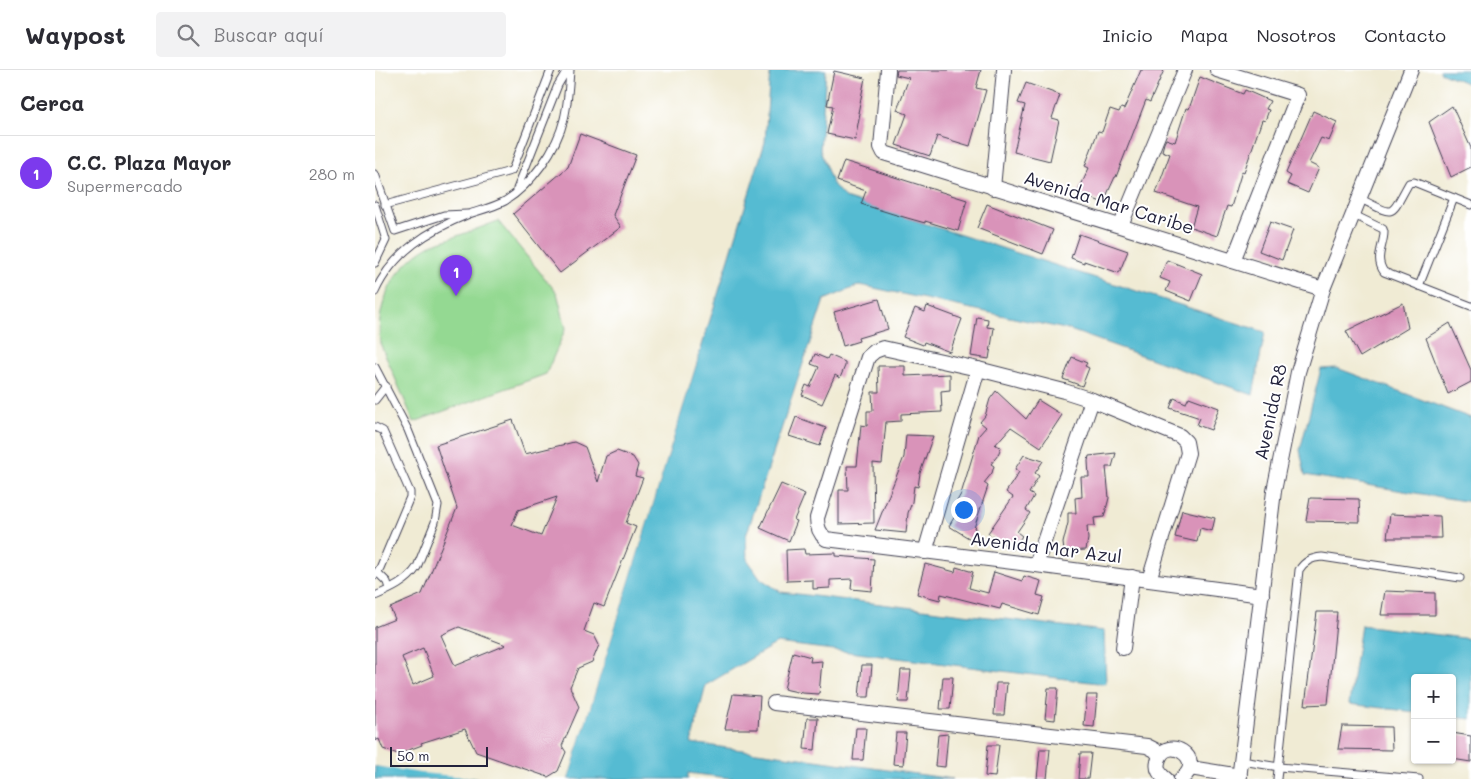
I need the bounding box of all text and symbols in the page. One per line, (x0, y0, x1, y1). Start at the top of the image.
search box (156, 12, 506, 57)
text: Waypost (25, 19, 126, 50)
icon: search (174, 21, 202, 49)
text: Buscar aquí (214, 22, 324, 47)
text: Inicio (1102, 23, 1153, 47)
text: Mapa (1181, 23, 1228, 47)
text: Nosotros (1256, 23, 1336, 47)
text: Contacto (1364, 23, 1446, 47)
text: Cerca (20, 89, 85, 116)
text: C.C. Plaza Mayor (67, 150, 232, 175)
text: 1 (32, 163, 40, 184)
text: 280 m (309, 163, 355, 184)
street label: Avenida Mar Caribe (1021, 165, 1197, 239)
text: Supermercado (67, 175, 182, 196)
pin: 1 (440, 255, 472, 296)
street label: Avenida R8 (1248, 361, 1292, 462)
your location (951, 497, 977, 523)
street label: Avenida Mar Azul (969, 526, 1123, 568)
map controls (1411, 674, 1456, 764)
button: + (1411, 674, 1456, 719)
button: − (1411, 719, 1456, 764)
scale bar (390, 744, 487, 767)
text: 50 m (397, 746, 429, 765)

